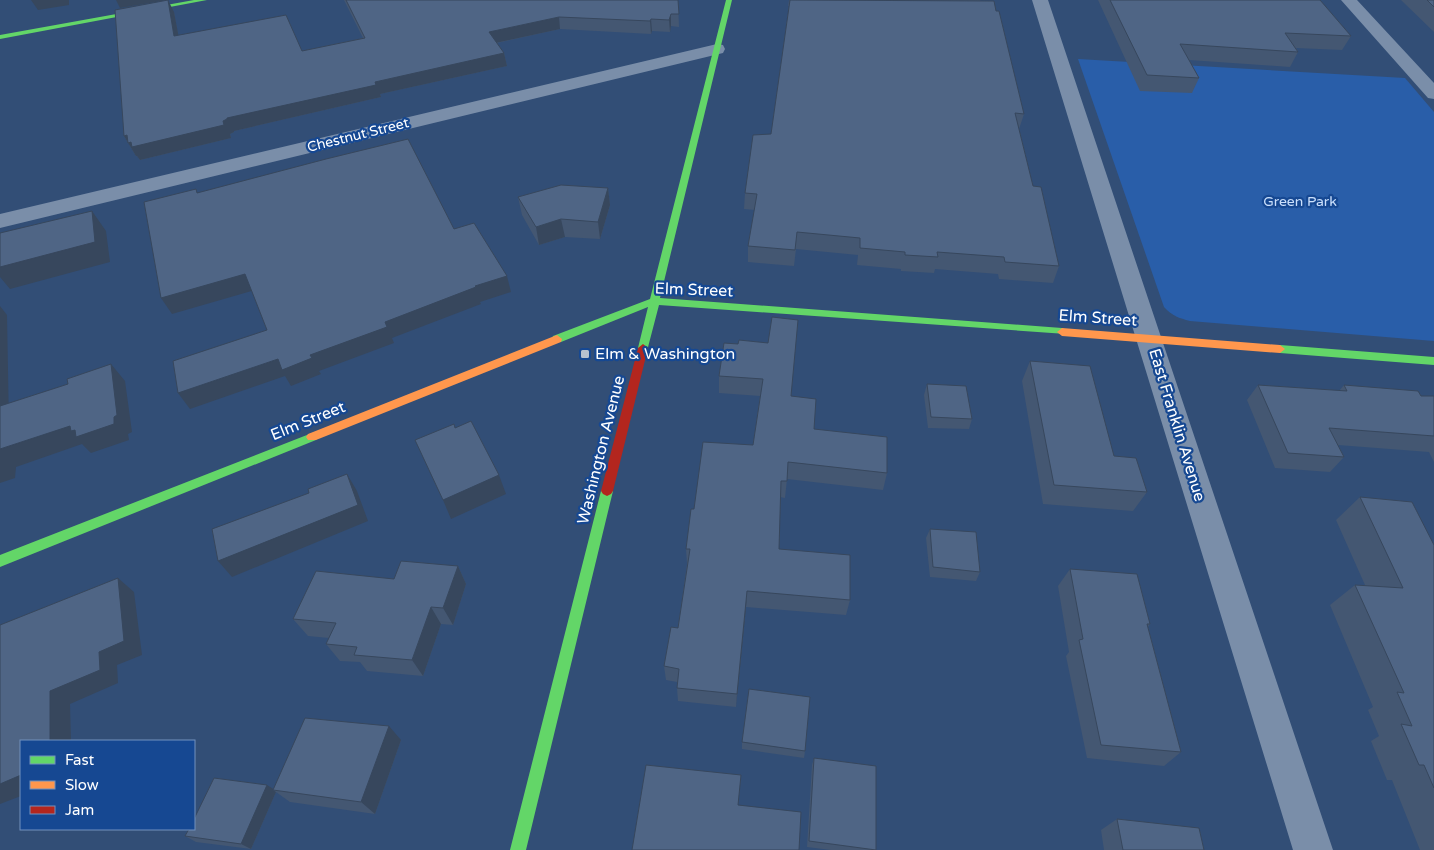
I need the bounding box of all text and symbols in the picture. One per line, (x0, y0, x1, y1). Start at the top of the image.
street label: Chestnut Street (305, 114, 411, 156)
park label: Green Park (1263, 193, 1337, 210)
street label: Elm Street (654, 279, 734, 301)
street label: Elm Street (1058, 305, 1138, 331)
place label: Elm & Washington (595, 344, 735, 364)
street label: East Franklin Avenue (1144, 346, 1210, 504)
marker: Elm & Washington (579, 348, 591, 360)
street label: Washington Avenue (573, 374, 629, 526)
street label: Elm Street (268, 397, 348, 445)
legend (20, 740, 195, 830)
text: Fast (65, 751, 95, 769)
text: Slow (65, 776, 99, 794)
text: Jam (65, 801, 94, 819)

